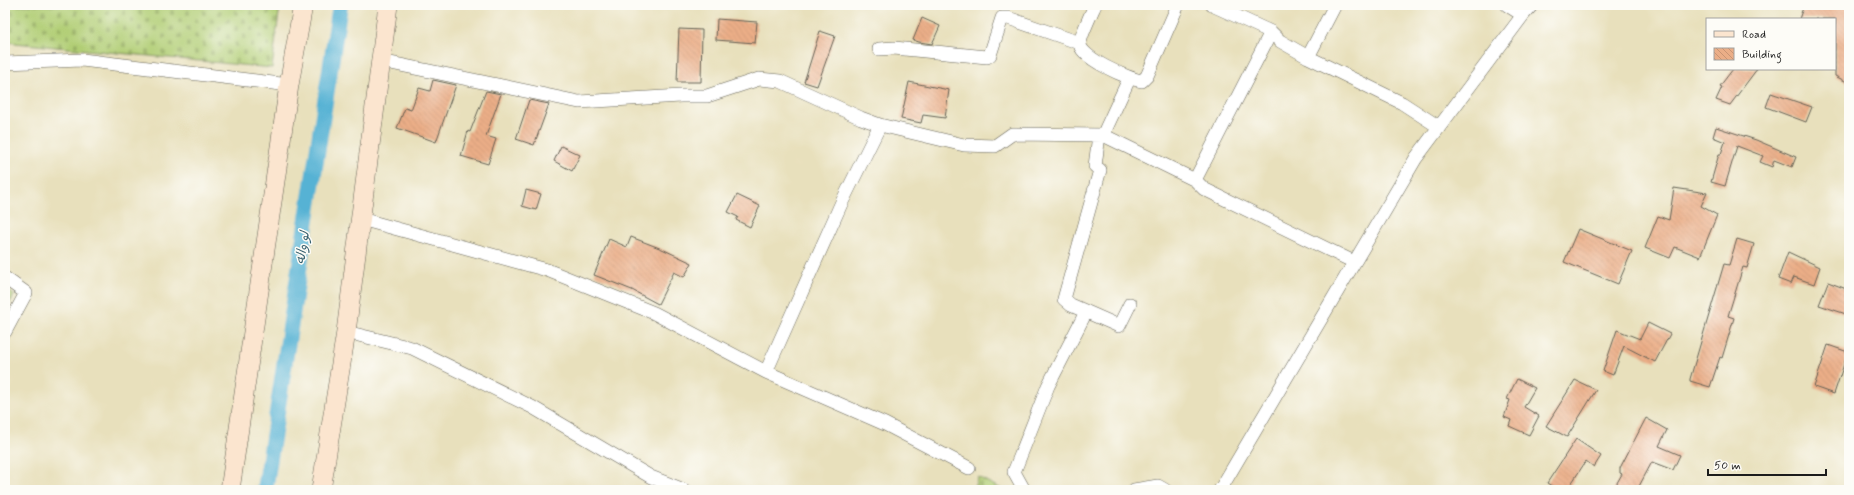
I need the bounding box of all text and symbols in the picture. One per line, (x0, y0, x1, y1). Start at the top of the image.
legend (1706, 18, 1836, 70)
text: Road (1742, 27, 1766, 43)
text: Building (1742, 47, 1782, 64)
water label: لو واله (292, 228, 314, 266)
scale bar (1708, 451, 1826, 477)
text: 50 m (1714, 458, 1741, 474)

